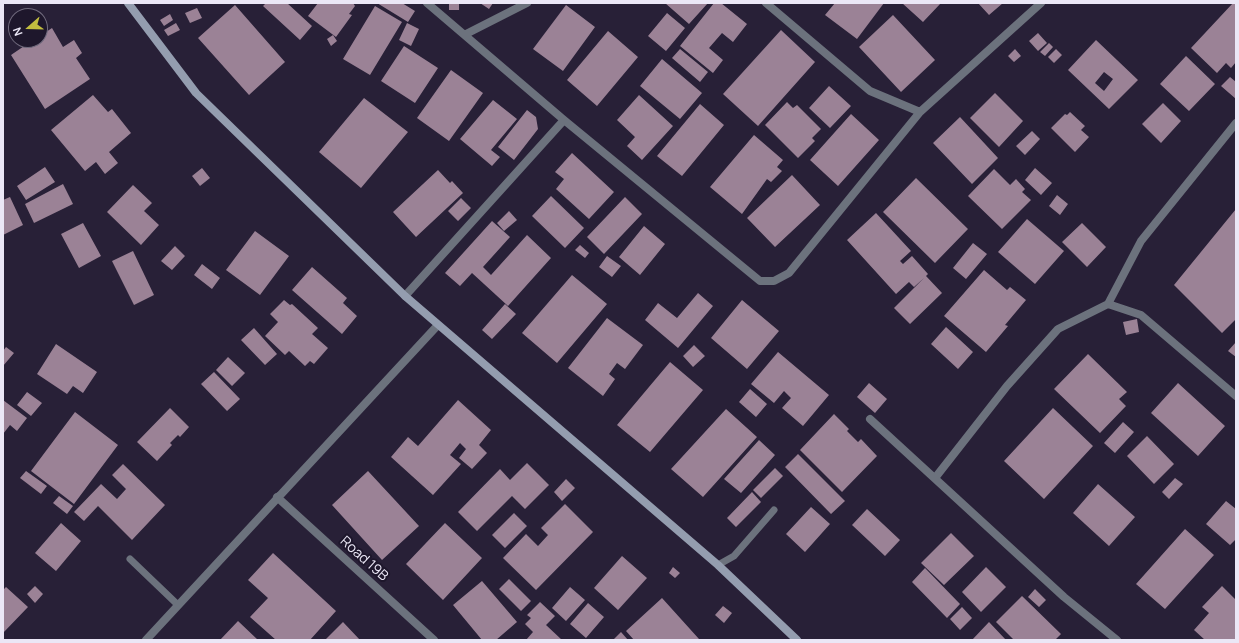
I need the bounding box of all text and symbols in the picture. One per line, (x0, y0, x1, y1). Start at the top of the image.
north arrow (8, 8, 48, 48)
text: N (9, 26, 26, 38)
street label: Road 19B (337, 533, 391, 585)

